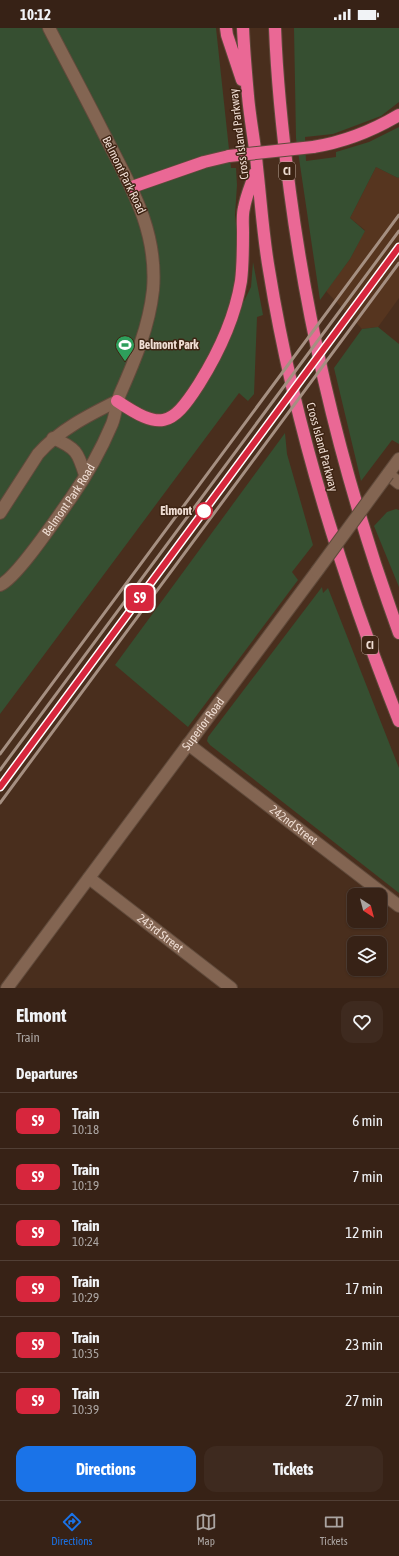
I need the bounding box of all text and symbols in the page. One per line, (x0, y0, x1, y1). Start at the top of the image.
text: 10:12 (20, 6, 51, 23)
street label: Cross Island Parkway (226, 88, 252, 180)
street label: Belmont Park Road (99, 134, 149, 216)
road number: CI (279, 162, 295, 180)
sports icon: Belmont Park (114, 334, 136, 362)
place label: Belmont Park (139, 338, 199, 352)
street label: Cross Island Parkway (303, 401, 341, 493)
street label: Belmont Park Road (39, 461, 98, 539)
marker: Elmont (195, 502, 213, 520)
place label: Elmont (160, 504, 193, 518)
line badge: S9 (122, 585, 158, 611)
text: S9 (134, 590, 146, 606)
road number: CI (362, 636, 378, 654)
street label: Superior Road (179, 695, 227, 753)
street label: 242nd Street (267, 802, 321, 848)
north arrow (347, 888, 387, 928)
map controls (347, 888, 387, 976)
street label: 243rd Street (134, 911, 186, 956)
button: layers (347, 936, 387, 976)
button: heart (341, 1001, 383, 1043)
text: Elmont (16, 1004, 66, 1026)
text: Train (16, 1030, 40, 1045)
text: Departures (16, 1065, 78, 1082)
text: Train (72, 1105, 100, 1122)
text: 6 min (352, 1112, 383, 1129)
text: S9 (32, 1113, 44, 1129)
text: 10:18 (72, 1122, 99, 1137)
text: Train (72, 1161, 100, 1178)
text: 7 min (352, 1168, 383, 1185)
text: S9 (32, 1169, 44, 1185)
text: 10:19 (72, 1178, 99, 1193)
text: Train (72, 1217, 100, 1234)
text: 12 min (345, 1224, 383, 1241)
text: S9 (32, 1225, 44, 1241)
text: 10:24 (72, 1234, 99, 1249)
text: Train (72, 1273, 100, 1290)
text: 17 min (345, 1280, 383, 1297)
text: S9 (32, 1281, 44, 1297)
text: 10:29 (72, 1290, 99, 1305)
text: Train (72, 1329, 100, 1346)
text: 23 min (345, 1336, 383, 1353)
text: S9 (32, 1337, 44, 1353)
text: 10:35 (72, 1346, 99, 1361)
text: Train (72, 1385, 100, 1402)
text: 27 min (345, 1392, 383, 1409)
text: S9 (32, 1393, 44, 1409)
text: 10:39 (72, 1402, 99, 1417)
button: Directions (16, 1446, 196, 1492)
button: Tickets (204, 1446, 383, 1492)
tab: Directions (51, 1511, 92, 1547)
tab: Map (195, 1511, 217, 1547)
tab: Tickets (320, 1511, 348, 1547)

